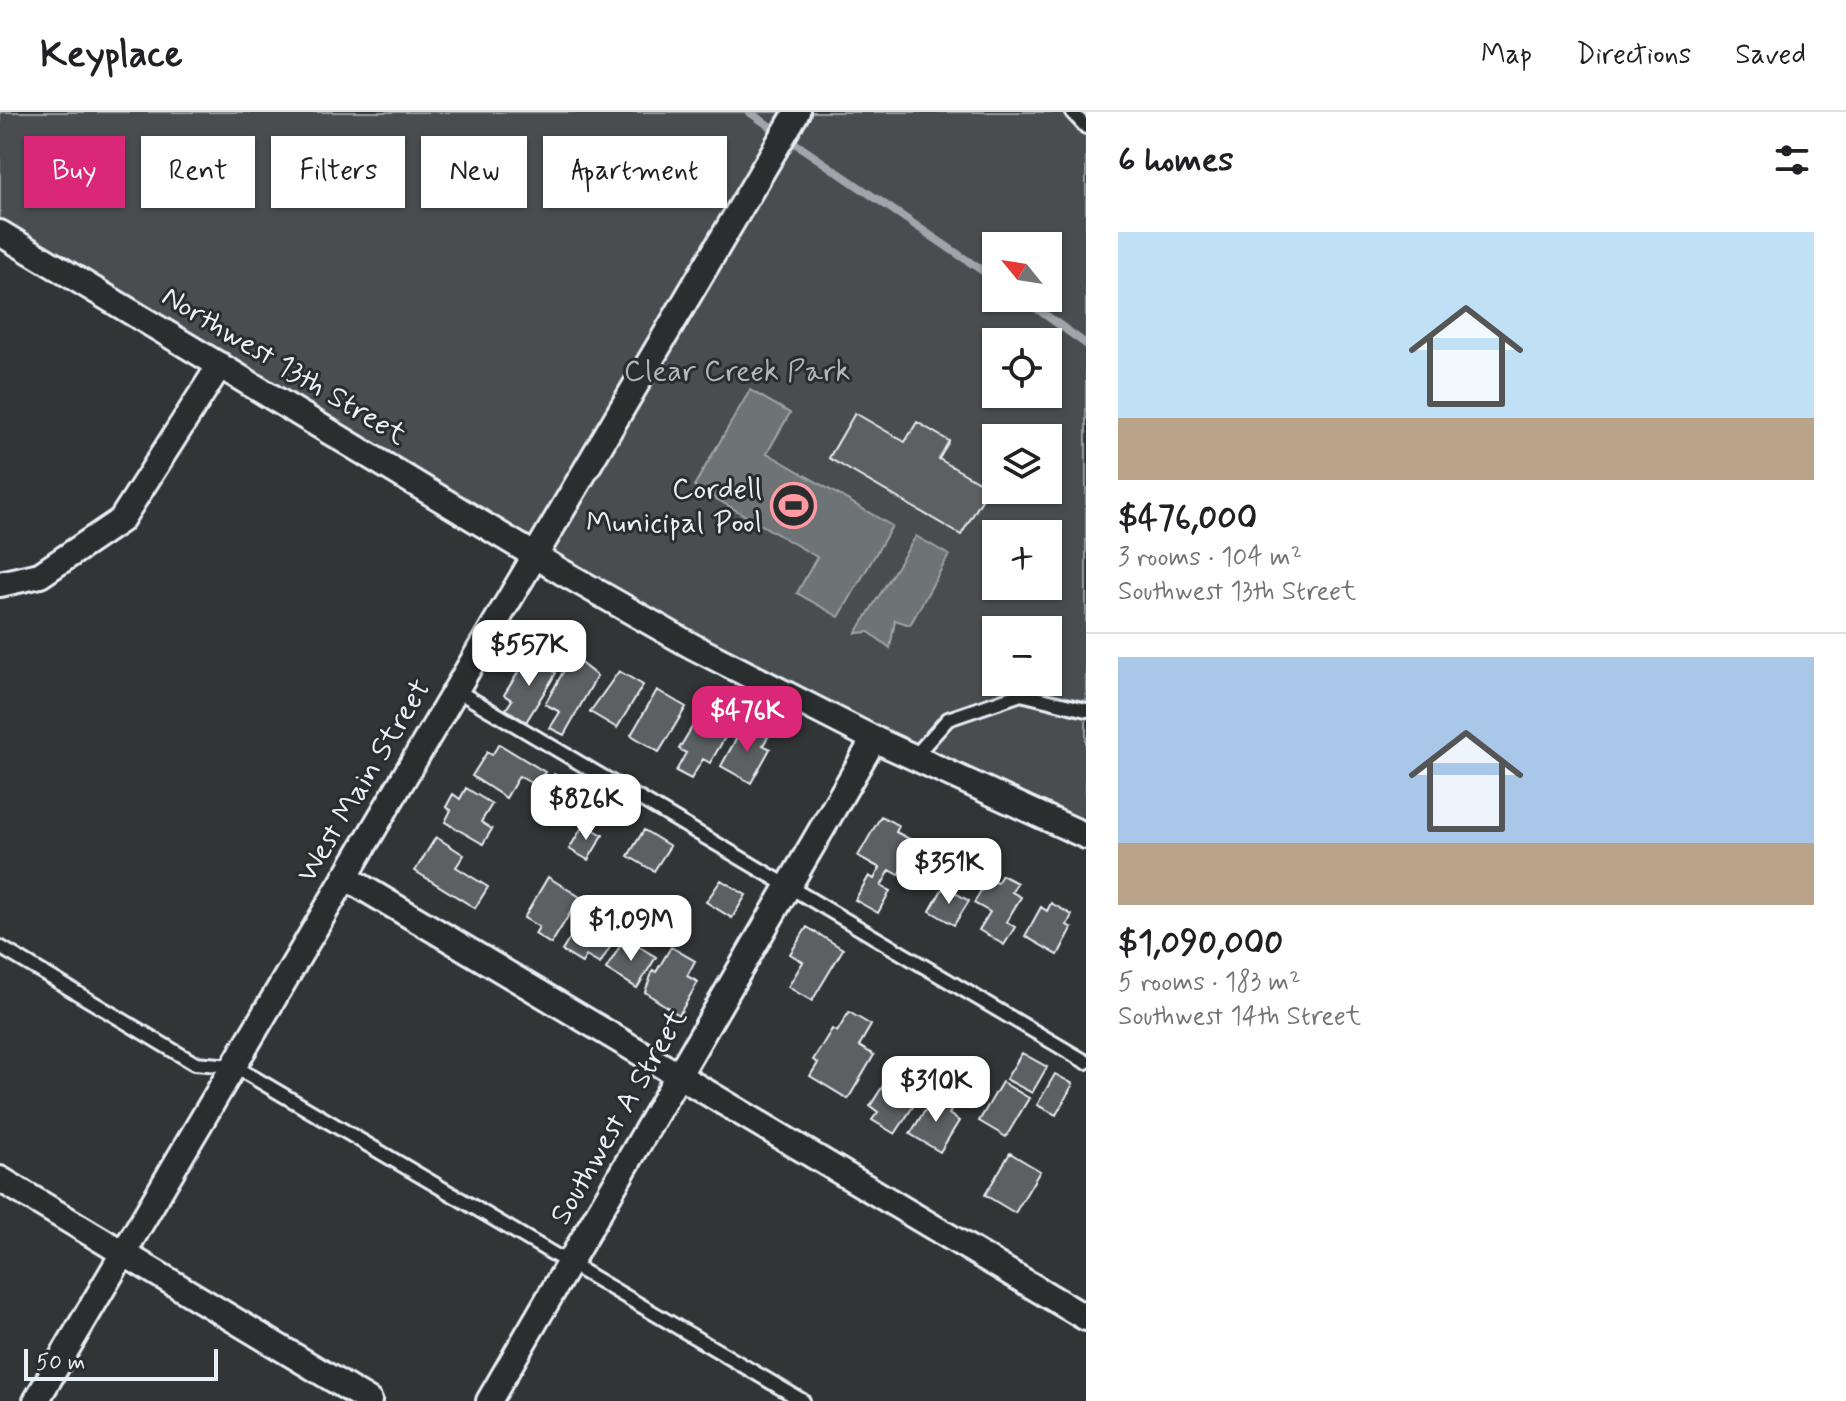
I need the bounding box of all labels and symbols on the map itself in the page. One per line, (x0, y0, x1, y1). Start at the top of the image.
north arrow (982, 232, 1062, 312)
street label: Northwest 13th Street (154, 277, 414, 455)
park label: Clear Creek Park (624, 352, 850, 391)
place label: Cordell Municipal Pool (586, 470, 762, 543)
sports icon: Cordell Municipal Pool (769, 482, 817, 530)
pin: $557K (473, 620, 585, 688)
street label: West Main Street (288, 672, 440, 890)
pin: $476K (691, 686, 803, 754)
pin: $826K (530, 774, 642, 842)
pin: $351K (893, 838, 1005, 906)
pin: $1.09M (566, 895, 696, 963)
street label: Southwest A Street (541, 1002, 697, 1232)
pin: $310K (880, 1056, 992, 1124)
scale bar (24, 1345, 218, 1381)

